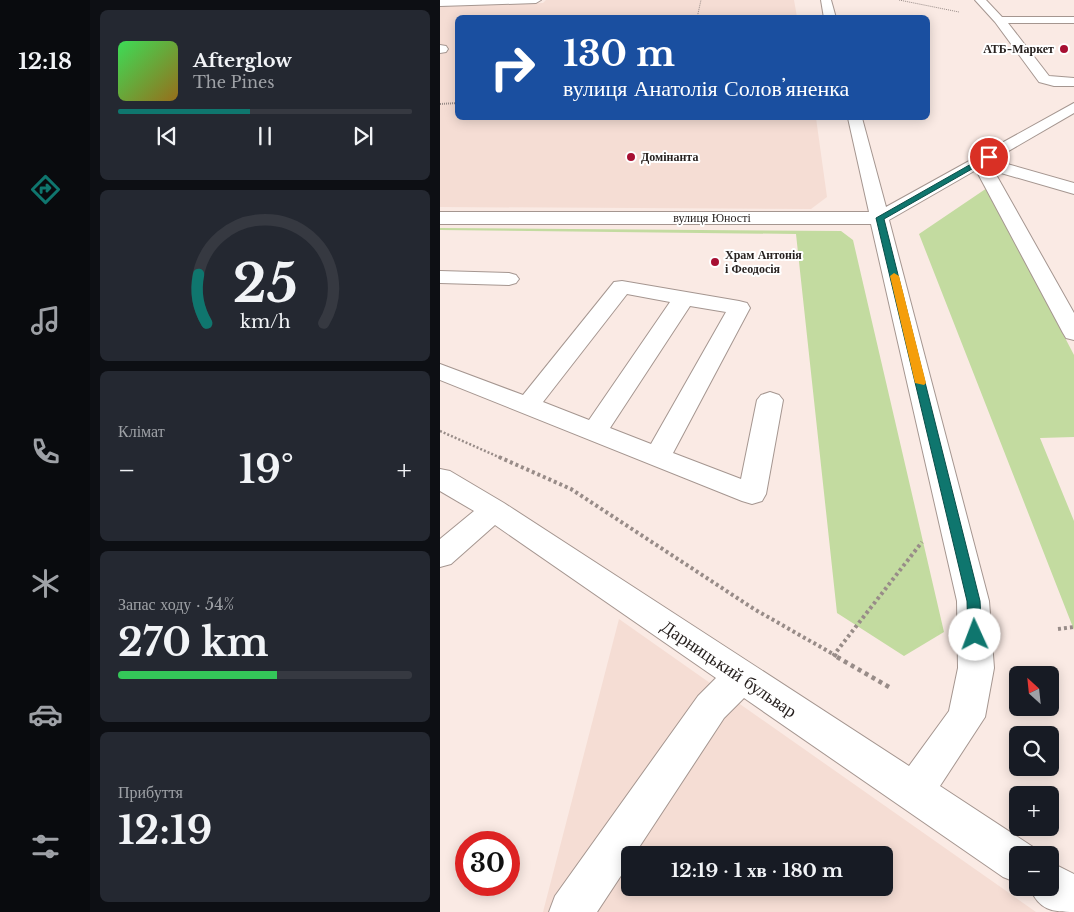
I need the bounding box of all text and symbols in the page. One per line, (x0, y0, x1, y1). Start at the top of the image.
text: 130 m (563, 32, 675, 75)
icon: right (480, 35, 545, 100)
place label: АТБ-Маркет (983, 41, 1054, 56)
marker: АТБ-Маркет (1058, 43, 1070, 55)
text: 12:18 (18, 48, 72, 75)
text: Afterglow (193, 49, 292, 72)
text: The Pines (193, 72, 275, 92)
text: вулиця Анатолія Соловʼяненка (563, 75, 849, 102)
icon: previous (153, 122, 181, 150)
icon: pause (251, 122, 279, 150)
icon: next (349, 122, 377, 150)
pin (968, 136, 1010, 178)
icon: arrive (975, 143, 1003, 171)
place label: Домінанта (641, 149, 698, 164)
marker: Домінанта (625, 151, 637, 163)
icon: directions (28, 172, 63, 207)
street label: вулиця Юності (673, 210, 751, 225)
place label: Храм Антонія і Феодосія (725, 247, 802, 276)
text: 25 (233, 252, 297, 316)
marker: Храм Антонія і Феодосія (709, 256, 721, 268)
icon: music (28, 303, 63, 338)
text: km/h (240, 311, 290, 333)
text: Клімат (118, 421, 165, 441)
icon: phone (28, 434, 63, 469)
text: 19° (239, 446, 294, 493)
text: − (118, 453, 136, 488)
text: + (397, 453, 412, 488)
icon: climate (28, 566, 63, 601)
text: Запас ходу · 54% (118, 594, 234, 614)
position arrow (948, 608, 1000, 660)
street label: Дарницький бульвар (657, 616, 801, 722)
text: 270 km (118, 619, 268, 666)
north arrow (1009, 666, 1059, 716)
map controls (1009, 666, 1059, 896)
icon: car (28, 697, 63, 732)
button: search (1009, 726, 1059, 776)
text: Прибуття (118, 782, 183, 802)
button: + (1009, 786, 1059, 836)
text: 12:19 (118, 807, 212, 854)
icon: filters (28, 829, 63, 864)
speed limit sign: 30 (455, 831, 520, 896)
button: − (1009, 846, 1059, 896)
text: 12:19 · 1 хв · 180 m (671, 859, 843, 882)

